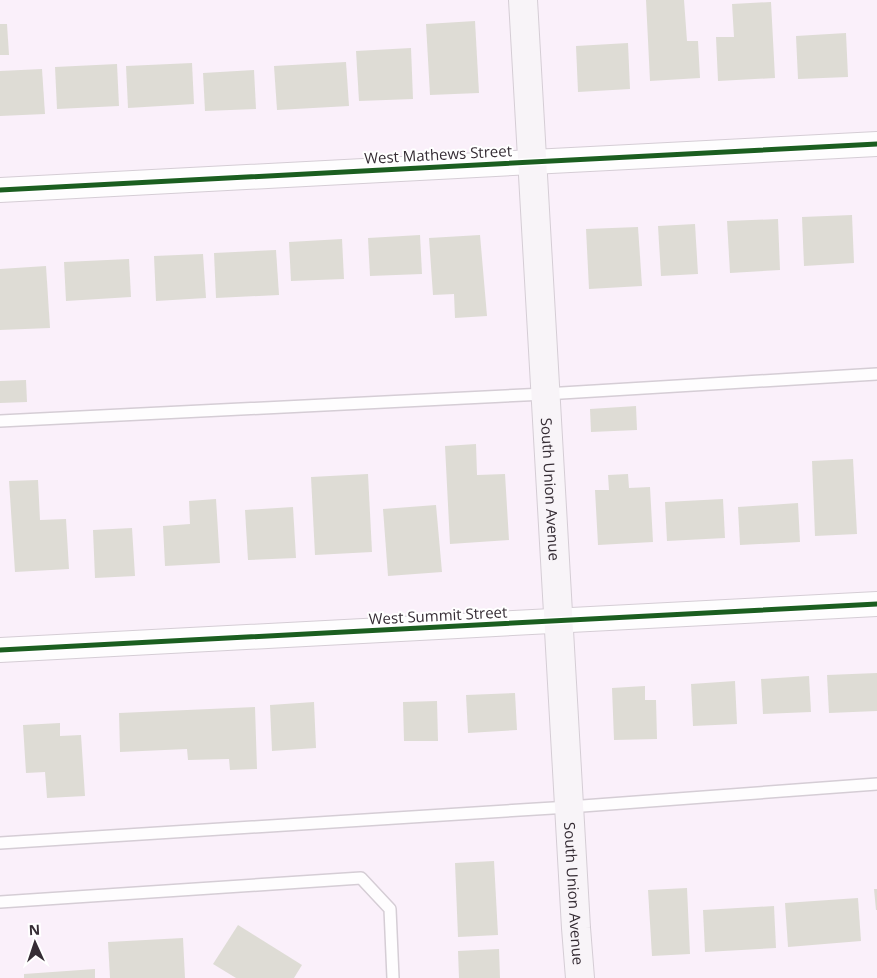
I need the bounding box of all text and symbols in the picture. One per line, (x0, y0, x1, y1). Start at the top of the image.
street label: West Mathews Street (364, 140, 512, 168)
street label: South Union Avenue (537, 417, 565, 561)
street label: West Summit Street (368, 601, 508, 629)
street label: South Union Avenue (560, 821, 589, 966)
north arrow (10, 918, 60, 968)
text: N (28, 920, 40, 939)

